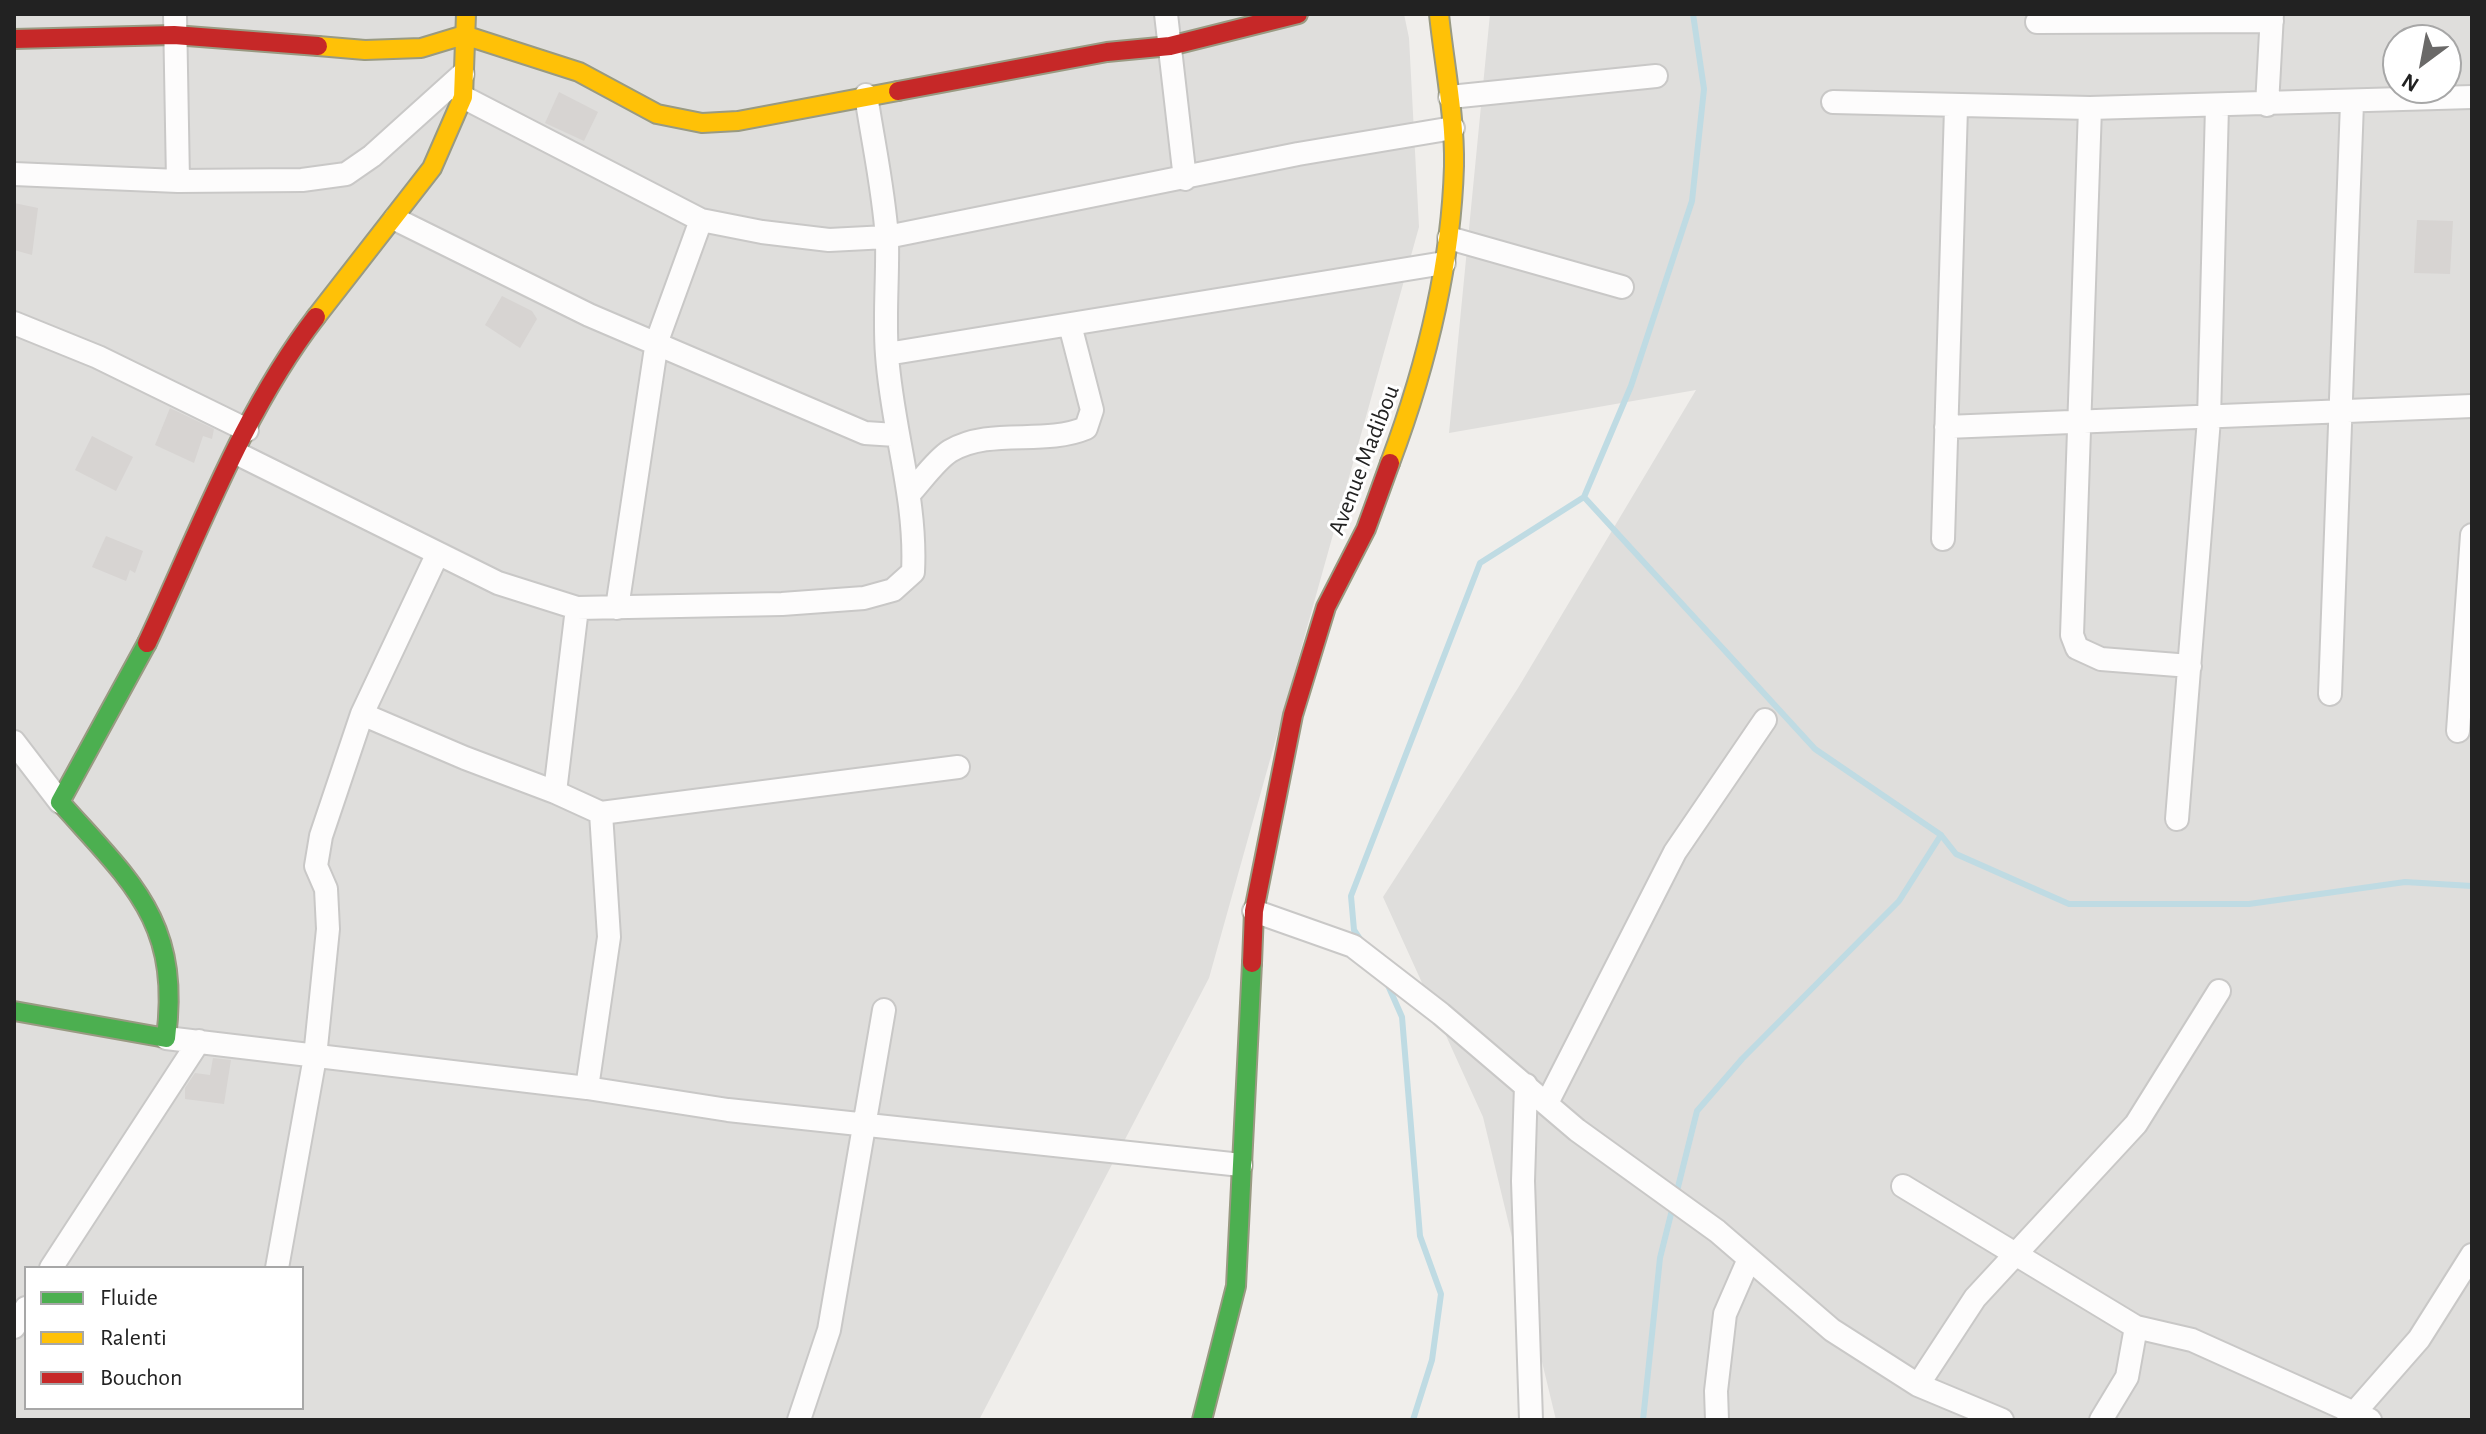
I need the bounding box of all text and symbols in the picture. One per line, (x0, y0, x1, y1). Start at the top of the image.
north arrow (2382, 24, 2462, 104)
text: N (2398, 69, 2423, 96)
street label: Avenue Madibou (1322, 381, 1406, 539)
legend (24, 1266, 304, 1410)
text: Fluide (100, 1286, 158, 1310)
text: Ralenti (100, 1326, 167, 1350)
text: Bouchon (100, 1366, 182, 1390)

